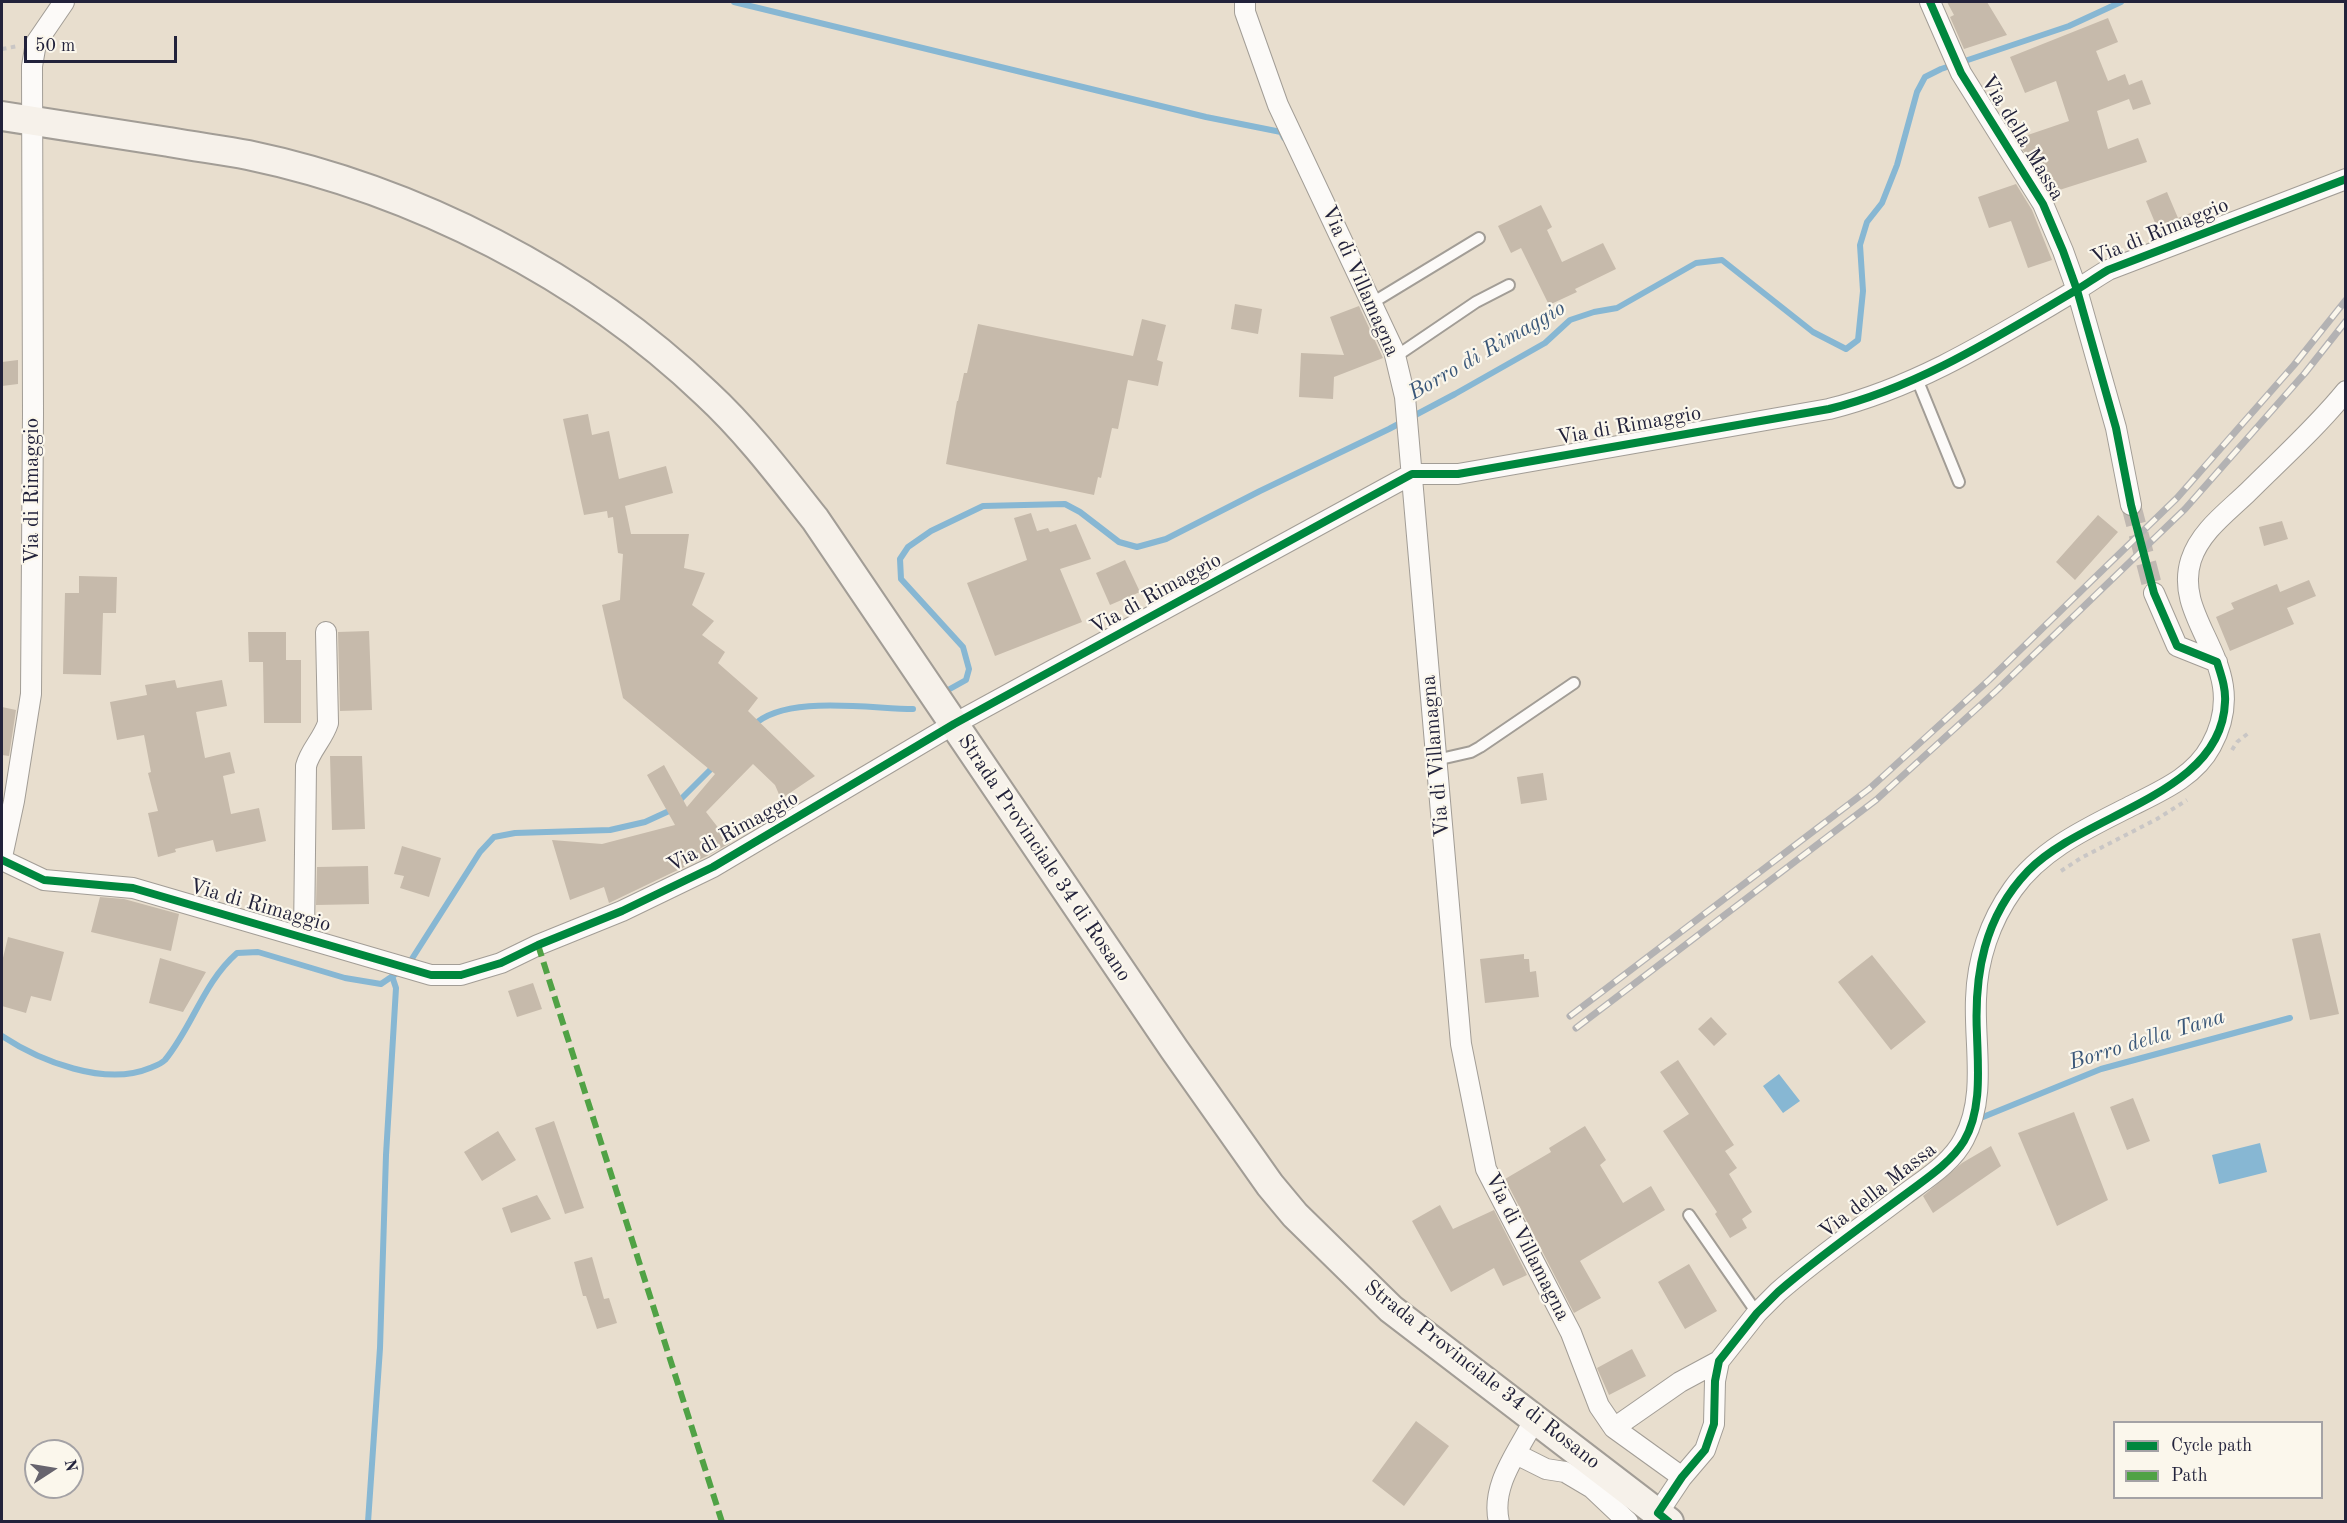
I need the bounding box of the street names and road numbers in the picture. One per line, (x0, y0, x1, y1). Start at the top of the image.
street label: Via della Massa (1975, 71, 2069, 205)
street label: Via di Rimaggio (2087, 193, 2233, 271)
street label: Via di Villamagna (1315, 202, 1405, 360)
street label: Via di Rimaggio (1555, 401, 1703, 451)
street label: Via di Rimaggio (19, 418, 45, 564)
street label: Via di Rimaggio (1086, 548, 1226, 640)
street label: Via di Villamagna (1416, 674, 1456, 838)
street label: Strada Provinciale 34 di Rosano (952, 730, 1136, 986)
street label: Via di Rimaggio (663, 786, 803, 878)
street label: Via di Rimaggio (186, 874, 334, 938)
street label: Via della Massa (1814, 1137, 1942, 1245)
street label: Via di Villamagna (1479, 1169, 1575, 1325)
street label: Strada Provinciale 34 di Rosano (1359, 1275, 1605, 1475)

